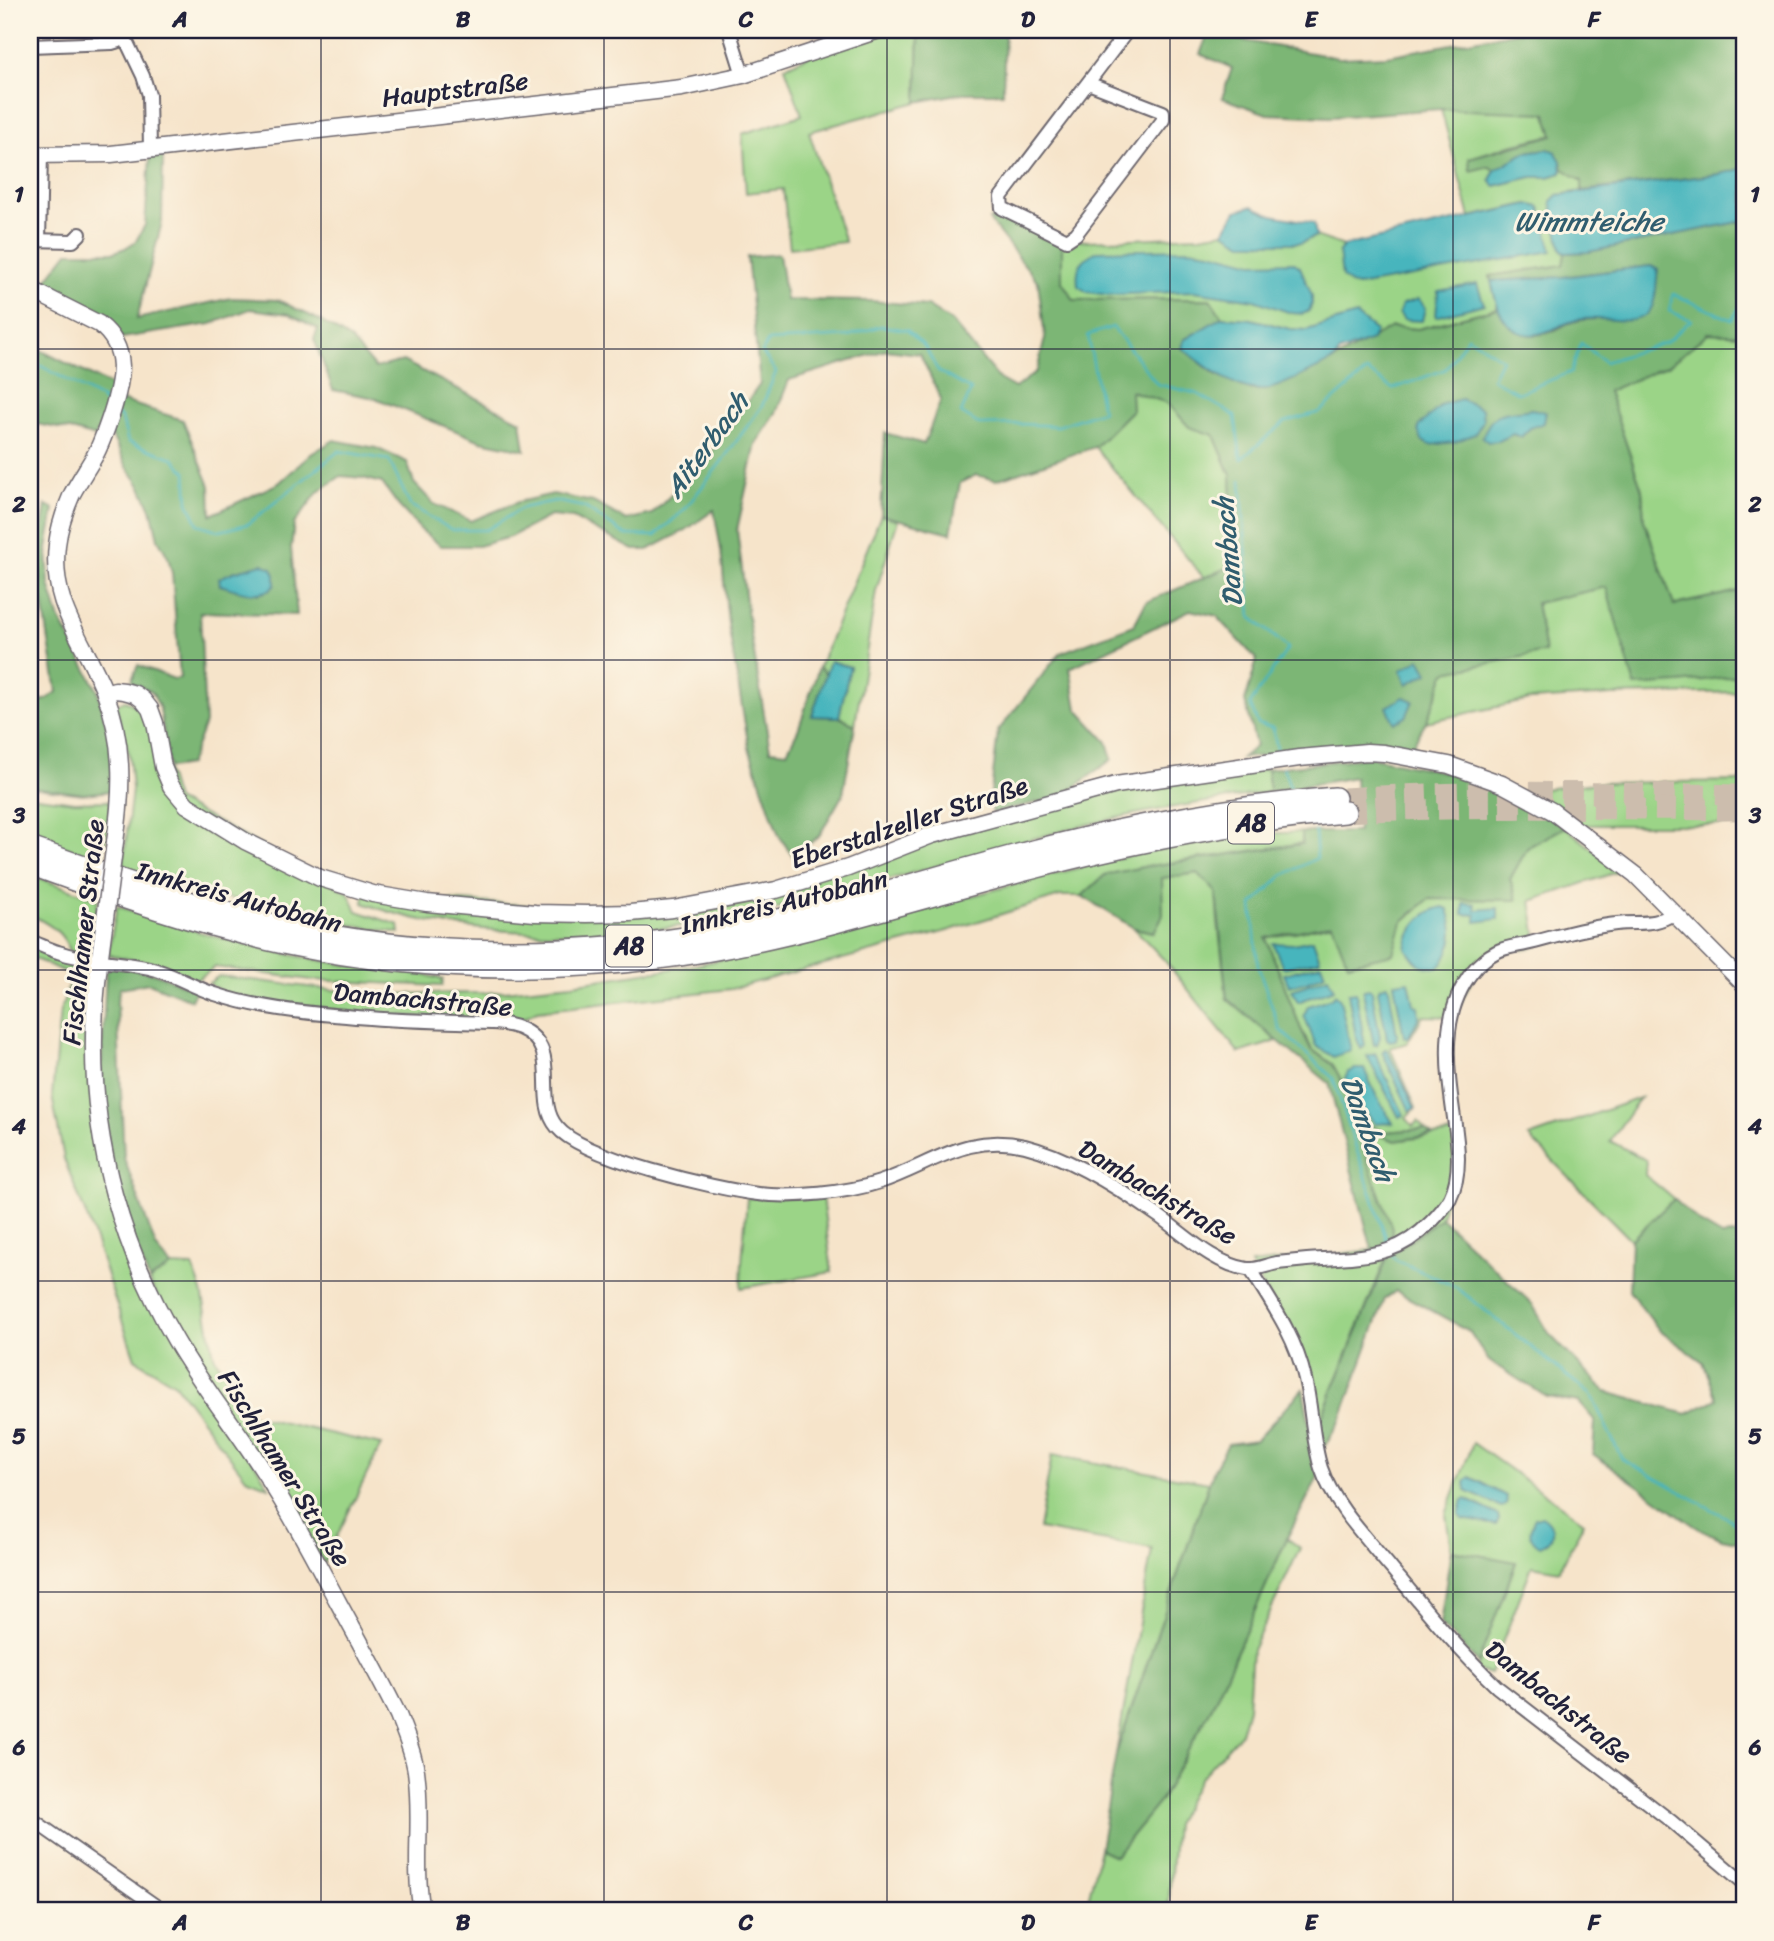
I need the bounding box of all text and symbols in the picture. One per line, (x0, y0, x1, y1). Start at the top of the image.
text: A (171, 0, 188, 40)
text: B (456, 0, 471, 40)
text: C (738, 0, 754, 40)
text: D (1021, 0, 1036, 40)
text: E (1305, 0, 1320, 40)
text: F (1587, 0, 1602, 40)
street label: Hauptstraße (379, 57, 531, 121)
text: 1 (14, 174, 24, 215)
text: 1 (1750, 174, 1760, 215)
water label: Wimmteiche (1515, 197, 1666, 246)
water label: Aiterbach (650, 379, 763, 510)
text: 2 (11, 484, 26, 525)
text: 2 (1747, 484, 1762, 525)
water label: Dambach (1199, 493, 1257, 609)
street label: Eberstalzeller Straße (784, 762, 1034, 882)
text: 3 (12, 795, 26, 836)
text: 3 (1748, 795, 1762, 836)
road number: A8 (1228, 802, 1274, 844)
street label: Fischlhamer Straße (48, 817, 118, 1047)
street label: Innkreis Autobahn (130, 847, 347, 947)
street label: Innkreis Autobahn (675, 856, 892, 948)
road number: A8 (606, 926, 652, 966)
street label: Dambachstraße (332, 968, 514, 1030)
water label: Dambach (1326, 1069, 1411, 1191)
text: 4 (11, 1106, 27, 1147)
text: 4 (1747, 1106, 1763, 1147)
street label: Dambachstraße (1069, 1126, 1247, 1258)
street label: Fischlhamer Straße (205, 1360, 365, 1576)
text: 5 (12, 1416, 26, 1457)
text: 5 (1748, 1416, 1762, 1457)
street label: Dambachstraße (1475, 1628, 1643, 1776)
text: 6 (11, 1727, 26, 1768)
text: 6 (1747, 1727, 1762, 1768)
text: A (171, 1902, 188, 1941)
text: B (456, 1902, 471, 1941)
text: C (738, 1902, 754, 1941)
text: D (1021, 1902, 1036, 1941)
text: E (1305, 1902, 1320, 1941)
text: F (1587, 1902, 1602, 1941)

